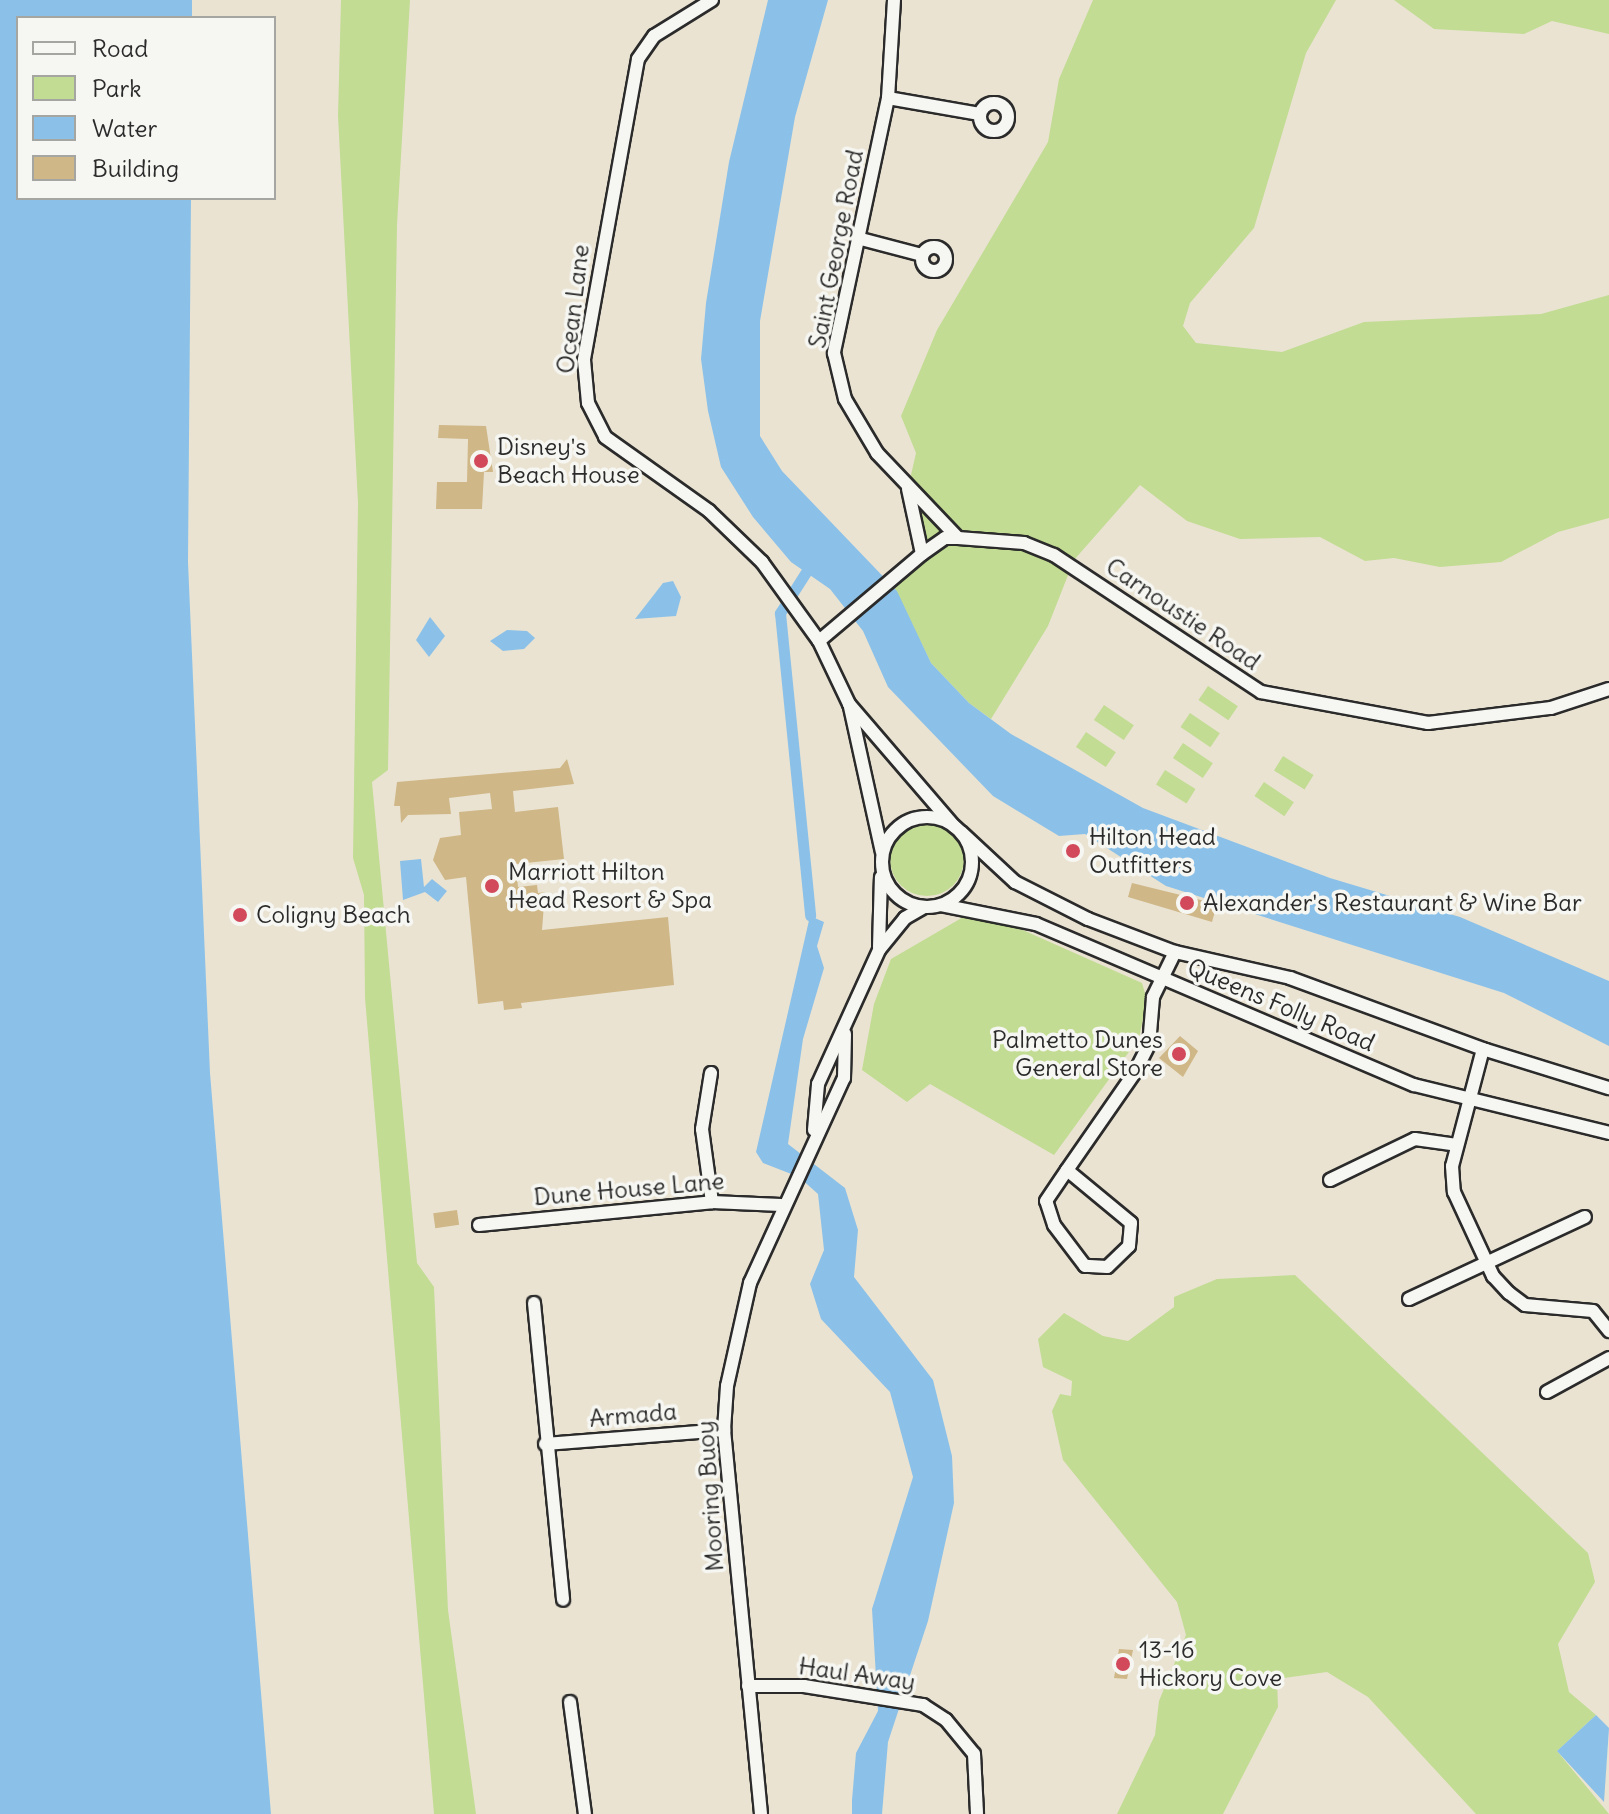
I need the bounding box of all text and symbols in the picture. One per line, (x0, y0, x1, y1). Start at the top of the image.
legend (16, 16, 276, 200)
text: Road (92, 33, 148, 63)
text: Park (92, 73, 142, 103)
text: Water (92, 113, 157, 143)
street label: Saint George Road (803, 147, 869, 351)
text: Building (92, 153, 179, 183)
street label: Ocean Lane (551, 243, 595, 375)
place label: Disney's Beach House (497, 433, 640, 489)
marker: Disney's Beach House (472, 452, 490, 470)
street label: Carnoustie Road (1100, 552, 1266, 676)
place label: Hilton Head Outfitters (1089, 823, 1216, 879)
marker: Hilton Head Outfitters (1064, 842, 1082, 860)
place label: Marriott Hilton Head Resort & Spa (508, 858, 712, 914)
marker: Marriott Hilton Head Resort & Spa (483, 877, 501, 895)
place label: Alexander's Restaurant & Wine Bar (1203, 889, 1582, 917)
marker: Alexander's Restaurant & Wine Bar (1178, 894, 1196, 912)
place label: Coligny Beach (256, 901, 411, 929)
marker: Coligny Beach (231, 906, 249, 924)
street label: Queens Folly Road (1183, 953, 1379, 1057)
place label: Palmetto Dunes General Store (992, 1026, 1163, 1082)
marker: Palmetto Dunes General Store (1170, 1045, 1188, 1063)
street label: Dune House Lane (532, 1166, 726, 1212)
street label: Armada (588, 1397, 678, 1433)
street label: Mooring Buoy (690, 1420, 730, 1572)
place label: 13-16 Hickory Cove (1139, 1636, 1282, 1692)
street label: Haul Away (797, 1652, 917, 1696)
marker: 13-16 Hickory Cove (1114, 1655, 1132, 1673)

